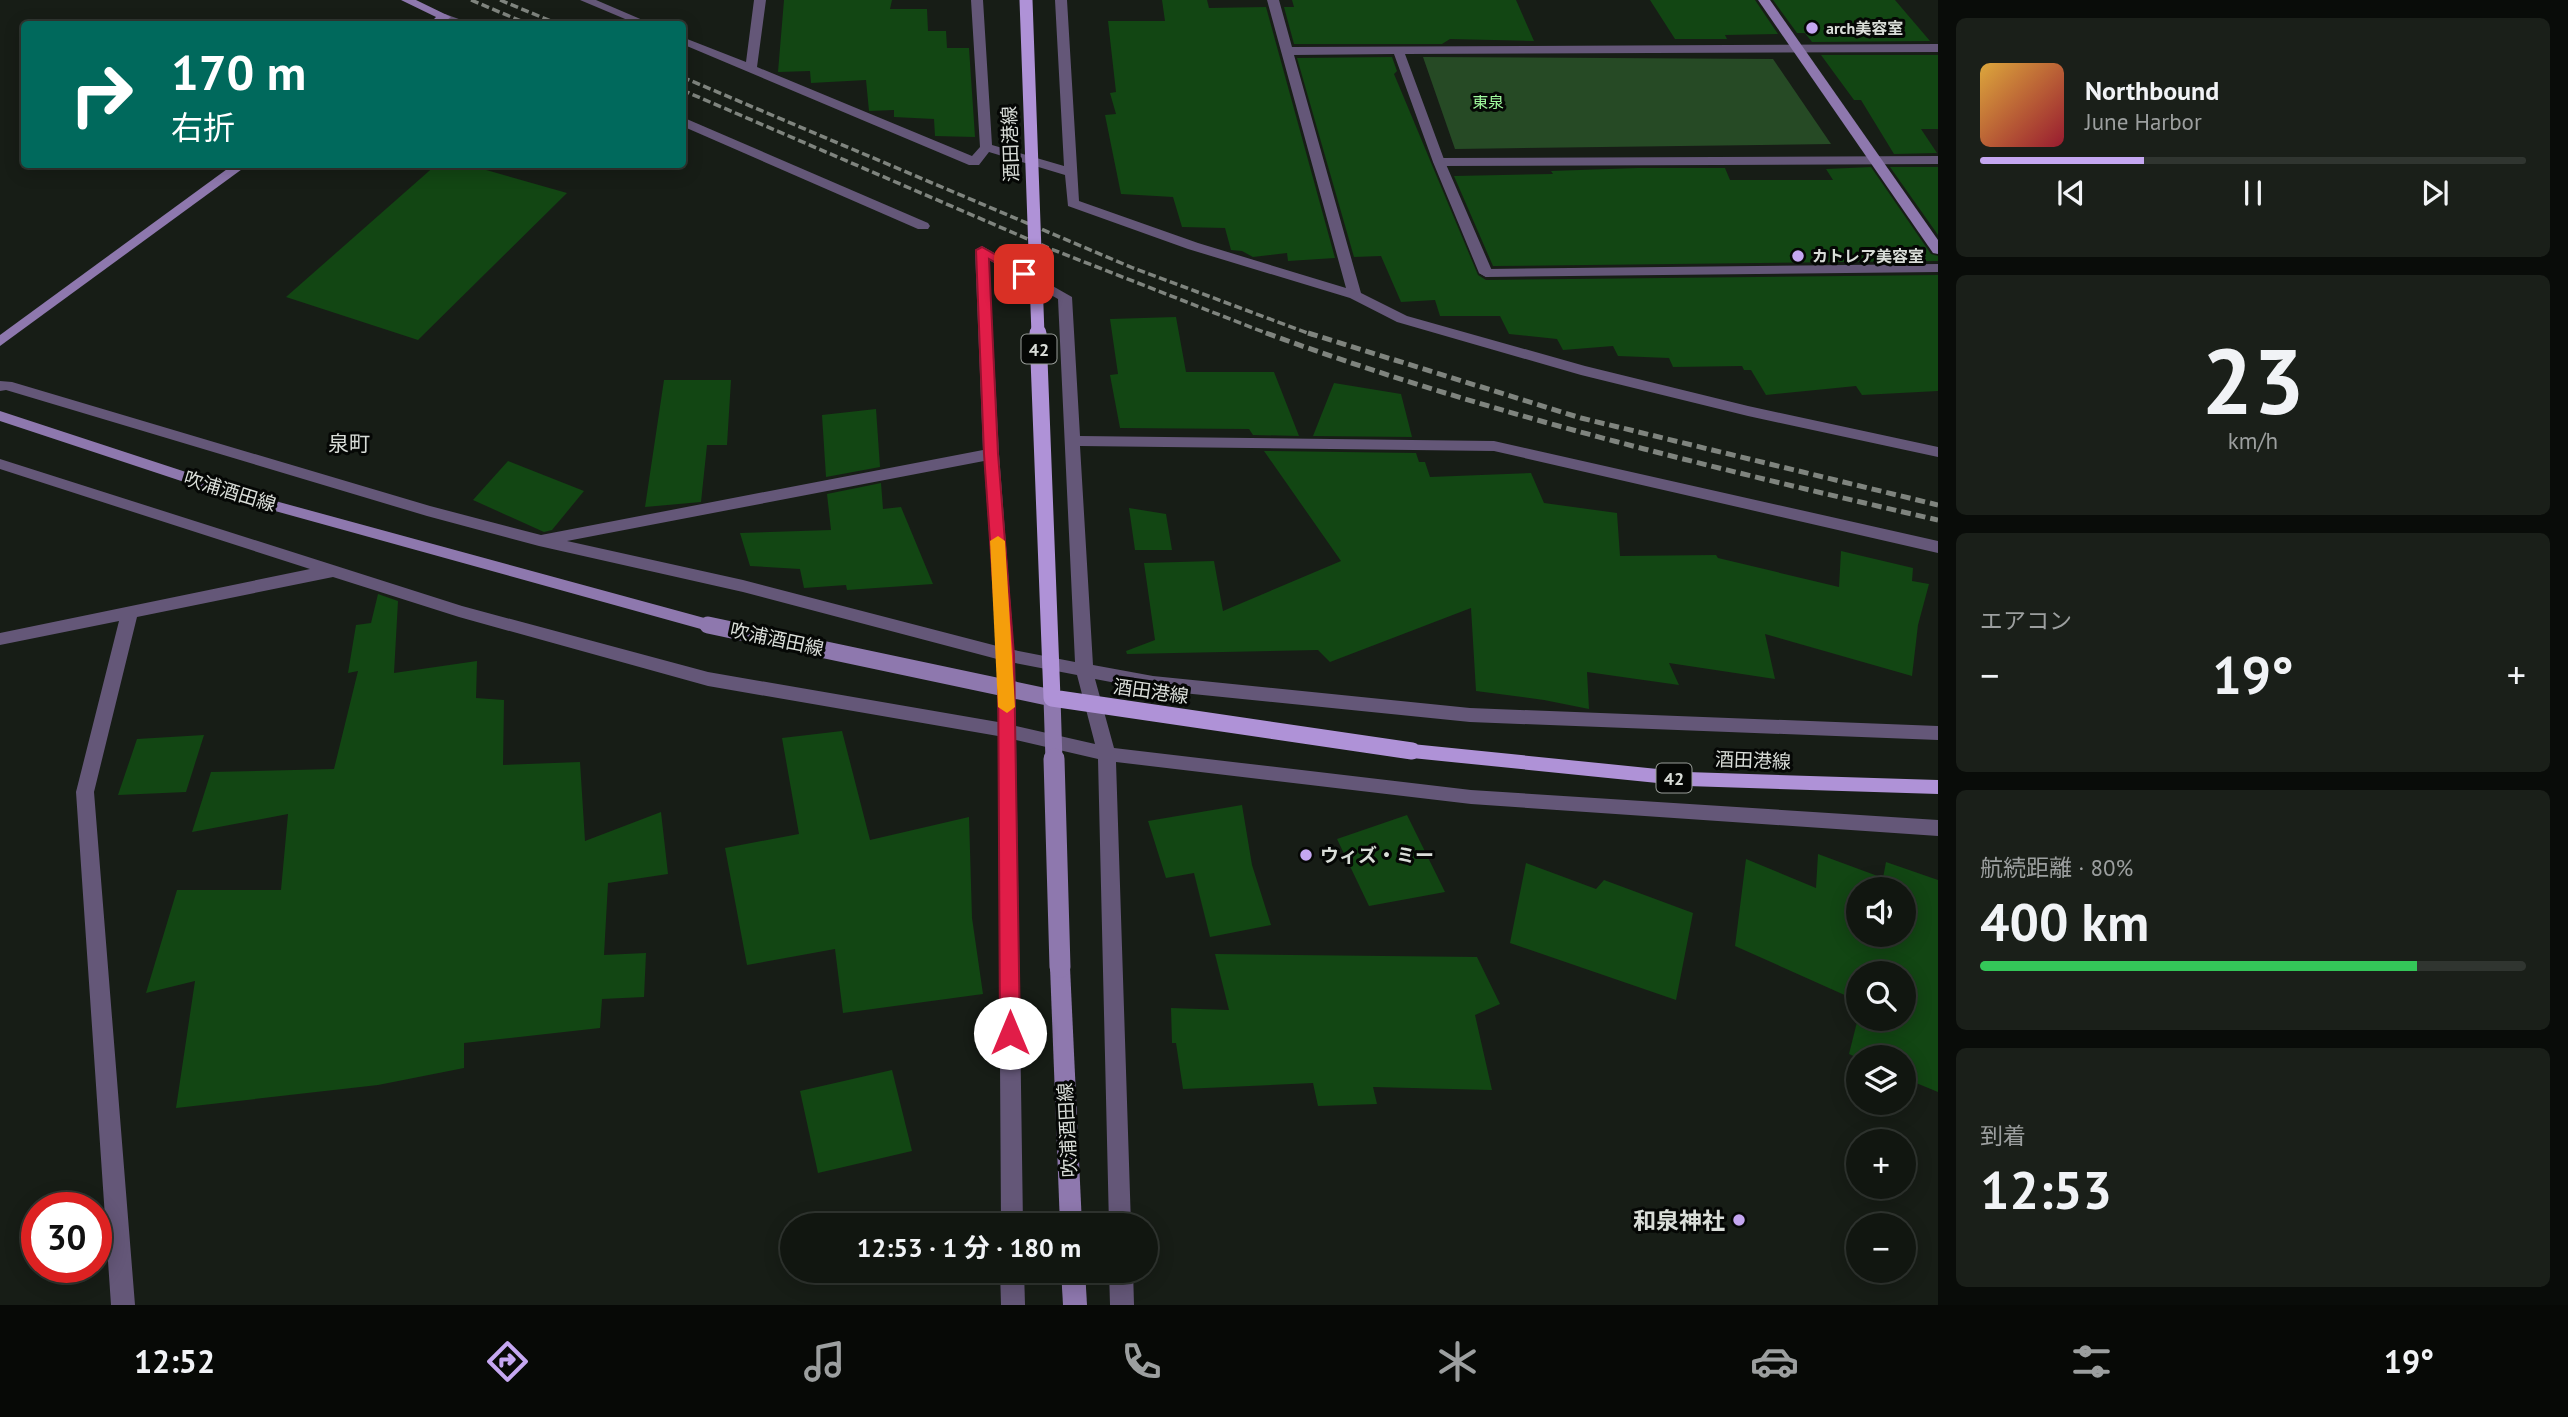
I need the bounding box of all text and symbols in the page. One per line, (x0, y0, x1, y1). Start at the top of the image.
place label: arch美容室 (1826, 18, 1903, 38)
marker: arch美容室 (1804, 20, 1820, 36)
text: 170 m (171, 40, 306, 104)
icon: right (56, 49, 147, 140)
text: Northbound (2085, 74, 2219, 107)
park label: 東泉 (1472, 92, 1504, 112)
text: 右折 (171, 106, 235, 148)
street label: 酒田港線 (997, 106, 1023, 182)
text: June Harbor (2085, 107, 2202, 136)
icon: previous (2052, 174, 2090, 212)
icon: pause (2234, 174, 2272, 212)
icon: next (2416, 174, 2454, 212)
pin (994, 244, 1054, 304)
place label: カトレア美容室 (1812, 246, 1924, 266)
marker: カトレア美容室 (1790, 248, 1806, 264)
icon: arrive (1005, 255, 1043, 293)
text: 23 (2201, 321, 2305, 439)
road number: 42 (1021, 334, 1056, 363)
text: km/h (2228, 426, 2278, 455)
district label: 泉町 (328, 430, 370, 457)
street label: 吹浦酒田線 (181, 466, 279, 516)
text: エアコン (1980, 606, 2072, 635)
street label: 吹浦酒田線 (728, 617, 826, 661)
text: 19° (2212, 641, 2294, 708)
text: − (1980, 650, 1999, 699)
text: + (2507, 650, 2526, 699)
street label: 酒田港線 (1112, 674, 1190, 708)
street label: 酒田港線 (1715, 747, 1791, 773)
road number: 42 (1656, 764, 1692, 792)
place label: ウィズ・ミー (1320, 843, 1434, 867)
marker: ウィズ・ミー (1298, 847, 1314, 863)
text: 航続距離 · 80% (1980, 853, 2133, 882)
map controls (1846, 877, 1916, 1283)
button: sound (1846, 877, 1916, 947)
text: 400 km (1980, 888, 2149, 955)
button: search (1846, 961, 1916, 1031)
position arrow (973, 996, 1047, 1070)
button: layers (1846, 1045, 1916, 1115)
street label: 吹浦酒田線 (1053, 1082, 1081, 1178)
text: 到着 (1980, 1121, 2026, 1150)
button: + (1846, 1129, 1916, 1199)
text: 12:53 (1980, 1156, 2112, 1223)
speed limit sign: 30 (21, 1192, 112, 1283)
place label: 和泉神社 (1633, 1206, 1725, 1235)
marker: 和泉神社 (1731, 1212, 1747, 1228)
button: − (1846, 1213, 1916, 1283)
text: 12:53 · 1 分 · 180 m (857, 1231, 1081, 1264)
icon: directions (483, 1337, 532, 1386)
icon: music (800, 1337, 849, 1386)
icon: phone (1117, 1337, 1166, 1386)
icon: climate (1433, 1337, 1482, 1386)
icon: car (1750, 1337, 1799, 1386)
icon: filters (2067, 1337, 2116, 1386)
text: 12:52 (134, 1340, 215, 1382)
text: 19° (2384, 1340, 2434, 1382)

